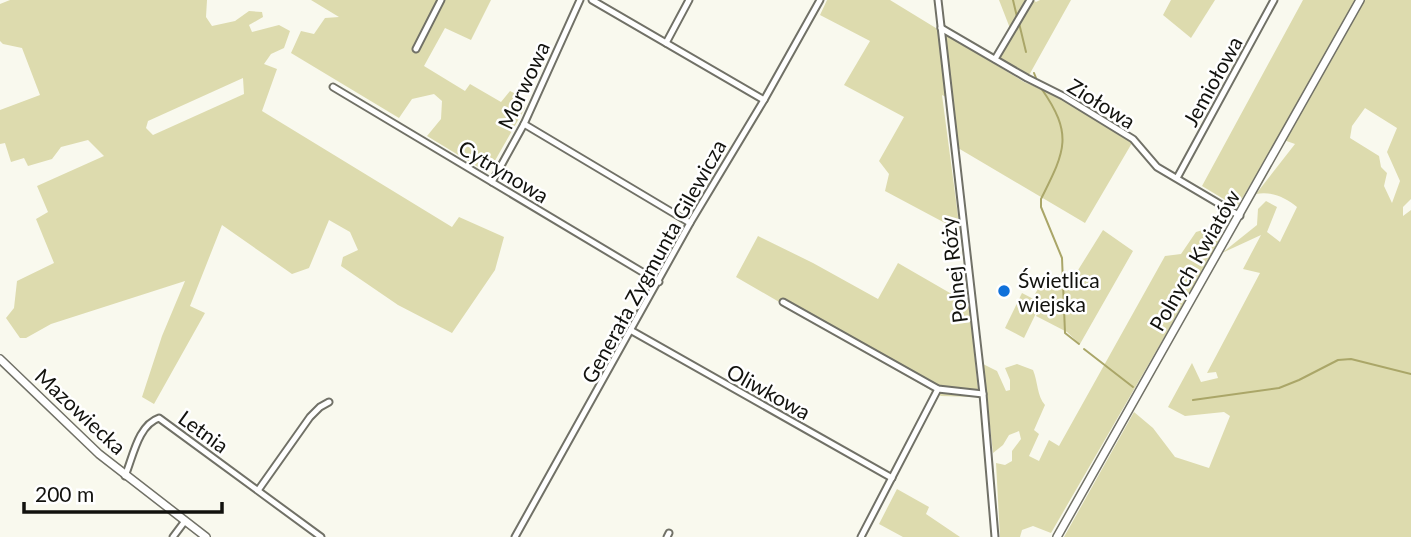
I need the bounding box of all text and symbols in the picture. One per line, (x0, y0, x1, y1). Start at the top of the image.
street label: Jemiołowa (1177, 32, 1247, 130)
street label: Morwowa (492, 37, 554, 133)
street label: Ziołowa (1064, 73, 1140, 133)
street label: Cytrynowa (454, 134, 554, 208)
street label: Generała Zygmunta Gilewicza (576, 135, 730, 387)
street label: Polnych Kwiatów (1144, 185, 1245, 335)
street label: Polnej Róży (934, 215, 972, 324)
place label: Świetlica wiejska (1018, 267, 1100, 316)
marker: Świetlica wiejska (996, 283, 1012, 299)
street label: Oliwkowa (723, 358, 815, 424)
street label: Mazowiecka (31, 363, 131, 459)
street label: Letnia (174, 404, 234, 458)
scale bar (24, 470, 222, 514)
text: 200 m (35, 481, 94, 506)

